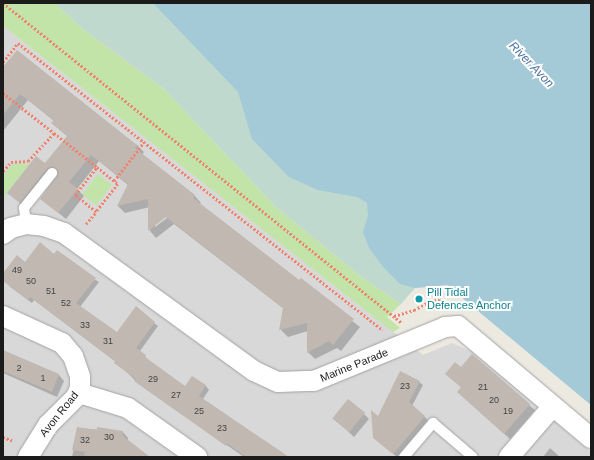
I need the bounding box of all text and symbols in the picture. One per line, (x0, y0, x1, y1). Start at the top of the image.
water label: River Avon (506, 39, 556, 91)
house number: 49 (12, 265, 22, 275)
house number: 50 (26, 276, 36, 286)
house number: 51 (46, 286, 56, 296)
place label: Pill Tidal Defences Anchor (427, 286, 511, 312)
marker: Pill Tidal Defences Anchor (414, 294, 424, 304)
house number: 52 (61, 298, 71, 308)
house number: 33 (80, 320, 90, 330)
house number: 31 (103, 336, 113, 346)
street label: Marine Parade (318, 345, 390, 385)
house number: 2 (16, 363, 22, 373)
house number: 1 (40, 373, 46, 383)
house number: 29 (148, 374, 158, 384)
house number: 23 (400, 381, 410, 391)
house number: 21 (478, 382, 488, 392)
street label: Avon Road (37, 389, 81, 439)
house number: 27 (171, 390, 181, 400)
house number: 20 (489, 395, 499, 405)
house number: 25 (194, 406, 204, 416)
house number: 19 (503, 406, 513, 416)
house number: 23 (217, 423, 227, 433)
house number: 30 (104, 432, 114, 442)
house number: 32 (80, 435, 90, 445)

